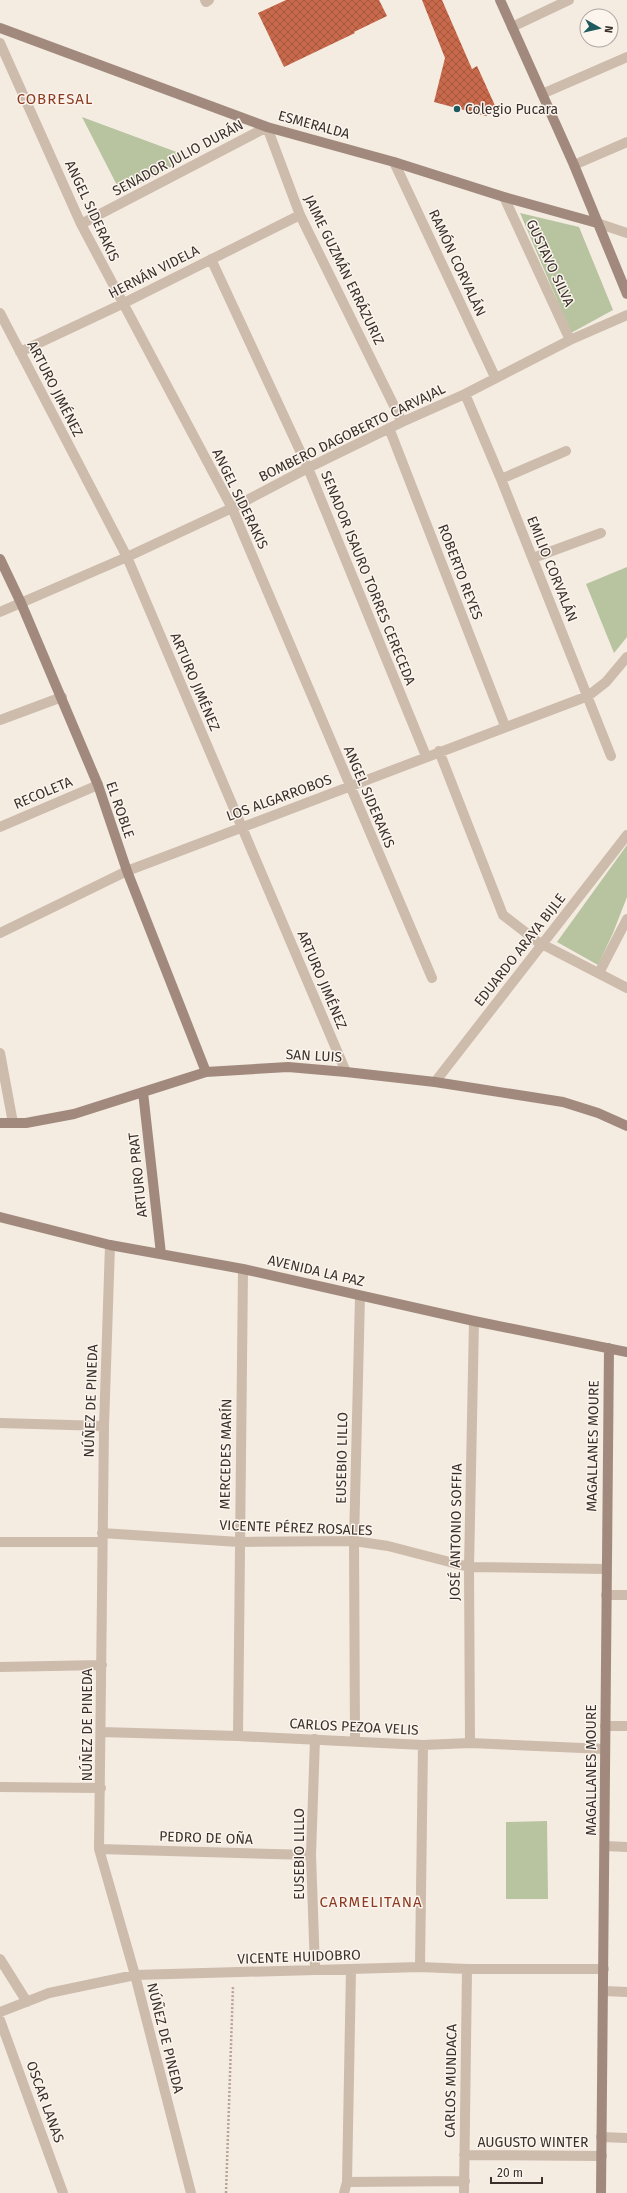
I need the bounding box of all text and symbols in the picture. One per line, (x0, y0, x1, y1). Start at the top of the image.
north arrow (579, 8, 619, 48)
text: N (601, 25, 615, 34)
district label: COBRESAL (17, 90, 93, 108)
place label: Colegio Pucara (465, 101, 558, 118)
marker: Colegio Pucara (452, 104, 462, 114)
street label: ESMERALDA (276, 107, 352, 143)
street label: SENADOR JULIO DURÁN (109, 115, 246, 200)
street label: ANGEL SIDERAKIS (61, 158, 123, 264)
street label: JAIME GUZMÁN ERRÁZURIZ (300, 192, 389, 348)
street label: RAMÓN CORVALÁN (425, 206, 490, 319)
street label: GUSTAVO SILVA (522, 217, 578, 309)
street label: HERNÁN VIDELA (105, 241, 202, 302)
street label: ARTURO JIMÉNEZ (23, 338, 87, 440)
street label: BOMBERO DAGOBERTO CARVAJAL (256, 380, 448, 486)
street label: ANGEL SIDERAKIS (208, 446, 272, 552)
street label: SENADOR ISAURO TORRES CERECEDA (317, 468, 419, 688)
street label: EMILIO CORVALÁN (523, 513, 582, 624)
street label: ROBERTO REYES (434, 522, 486, 623)
street label: ARTURO JIMÉNEZ (167, 630, 224, 734)
street label: ANGEL SIDERAKIS (340, 743, 398, 851)
street label: LOS ALGARROBOS (224, 771, 334, 825)
street label: RECOLETA (11, 773, 75, 813)
street label: EL ROBLE (102, 779, 138, 841)
street label: EDUARDO ARAYA BIJLE (471, 890, 569, 1010)
street label: ARTURO JIMÉNEZ (294, 928, 351, 1032)
street label: SAN LUIS (285, 1046, 343, 1066)
street label: ARTURO PRAT (125, 1131, 151, 1218)
street label: AVENIDA LA PAZ (266, 1252, 366, 1290)
street label: NÚÑEZ DE PINEDA (80, 1344, 101, 1458)
street label: MAGALLANES MOURE (583, 1380, 603, 1512)
street label: MERCEDES MARÍN (216, 1398, 235, 1510)
street label: EUSEBIO LILLO (333, 1412, 351, 1504)
street label: JOSÉ ANTONIO SOFFIA (445, 1463, 466, 1601)
street label: VICENTE PÉREZ ROSALES (219, 1516, 373, 1539)
street label: NÚÑEZ DE PINEDA (78, 1668, 96, 1782)
street label: MAGALLANES MOURE (583, 1704, 600, 1836)
street label: CARLOS PEZOA VELIS (289, 1715, 419, 1739)
street label: EUSEBIO LILLO (291, 1808, 308, 1900)
street label: PEDRO DE OÑA (159, 1828, 253, 1848)
district label: CARMELITANA (319, 1893, 423, 1911)
street label: VICENTE HUIDOBRO (237, 1946, 361, 1968)
street label: NÚÑEZ DE PINEDA (143, 1981, 188, 2095)
street label: CARLOS MUNDACA (442, 2024, 460, 2138)
street label: OSCAR LANAS (22, 2059, 68, 2145)
street label: AUGUSTO WINTER (477, 2134, 589, 2151)
scale bar (491, 2159, 542, 2185)
text: 20 m (497, 2166, 523, 2180)

